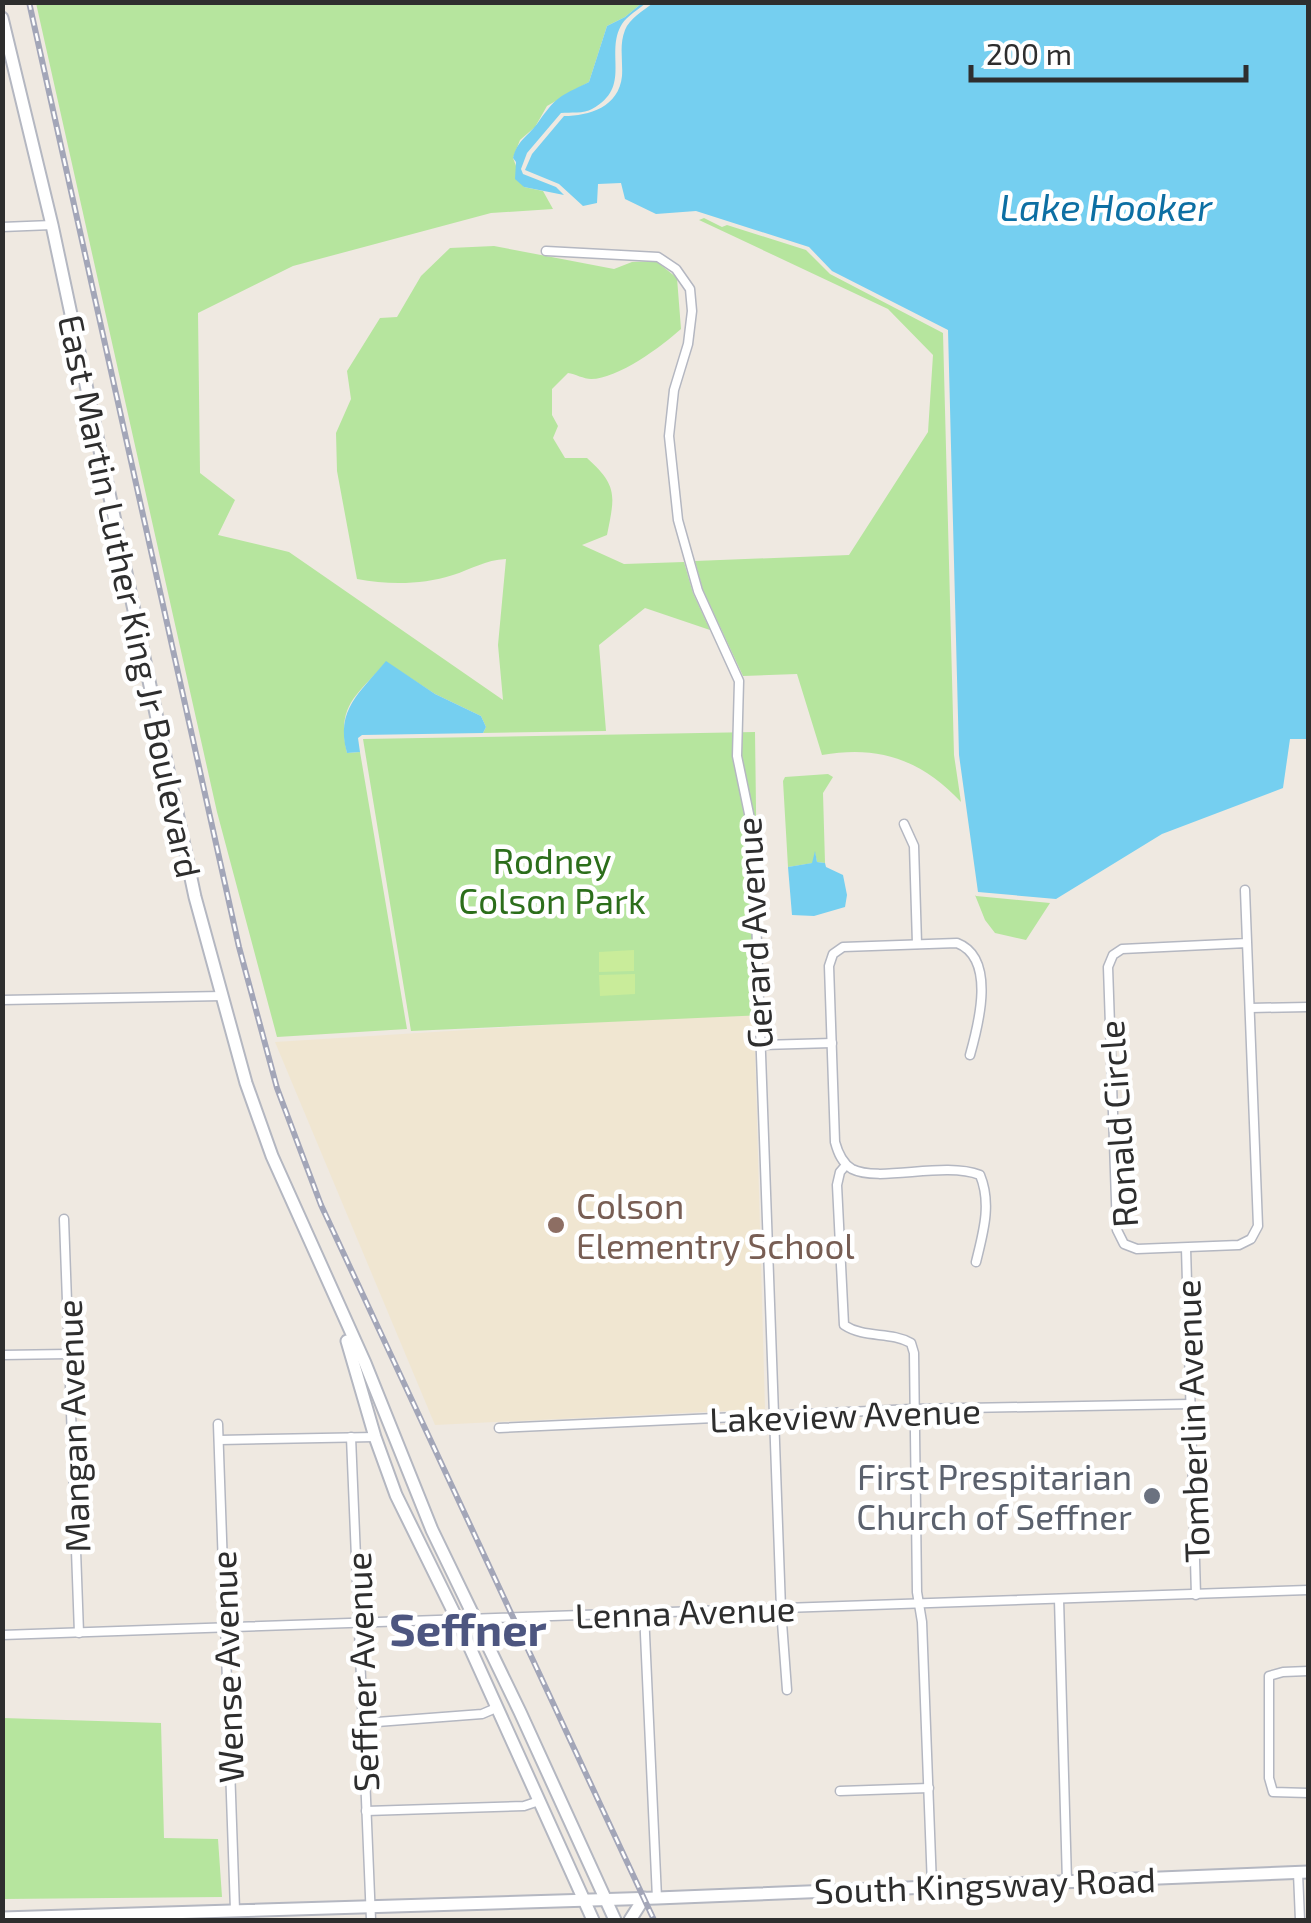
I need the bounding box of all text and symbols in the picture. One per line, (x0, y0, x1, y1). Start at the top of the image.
scale bar (971, 20, 1246, 82)
text: 200 m (986, 35, 1072, 71)
water label: Lake Hooker (1000, 183, 1213, 229)
street label: East Martin Luther King Jr Boulevard (51, 311, 211, 881)
street label: Gerard Avenue (726, 816, 780, 1050)
park label: Rodney Colson Park (458, 839, 646, 921)
street label: Ronald Circle (1089, 1019, 1145, 1229)
place label: Colson Elementry School (576, 1184, 855, 1266)
marker: Colson Elementry School (545, 1214, 567, 1236)
street label: Tomberlin Avenue (1165, 1279, 1217, 1563)
street label: Mangan Avenue (47, 1299, 97, 1553)
street label: Lakeview Avenue (709, 1388, 981, 1440)
place label: First Prespitarian Church of Seffner (856, 1455, 1132, 1537)
marker: First Prespitarian Church of Seffner (1141, 1485, 1163, 1507)
street label: Wense Avenue (201, 1550, 251, 1784)
street label: Seffner Avenue (336, 1551, 386, 1793)
street label: Lenna Avenue (574, 1586, 796, 1636)
district label: Seffner (389, 1601, 547, 1655)
street label: South Kingsway Road (813, 1857, 1157, 1911)

